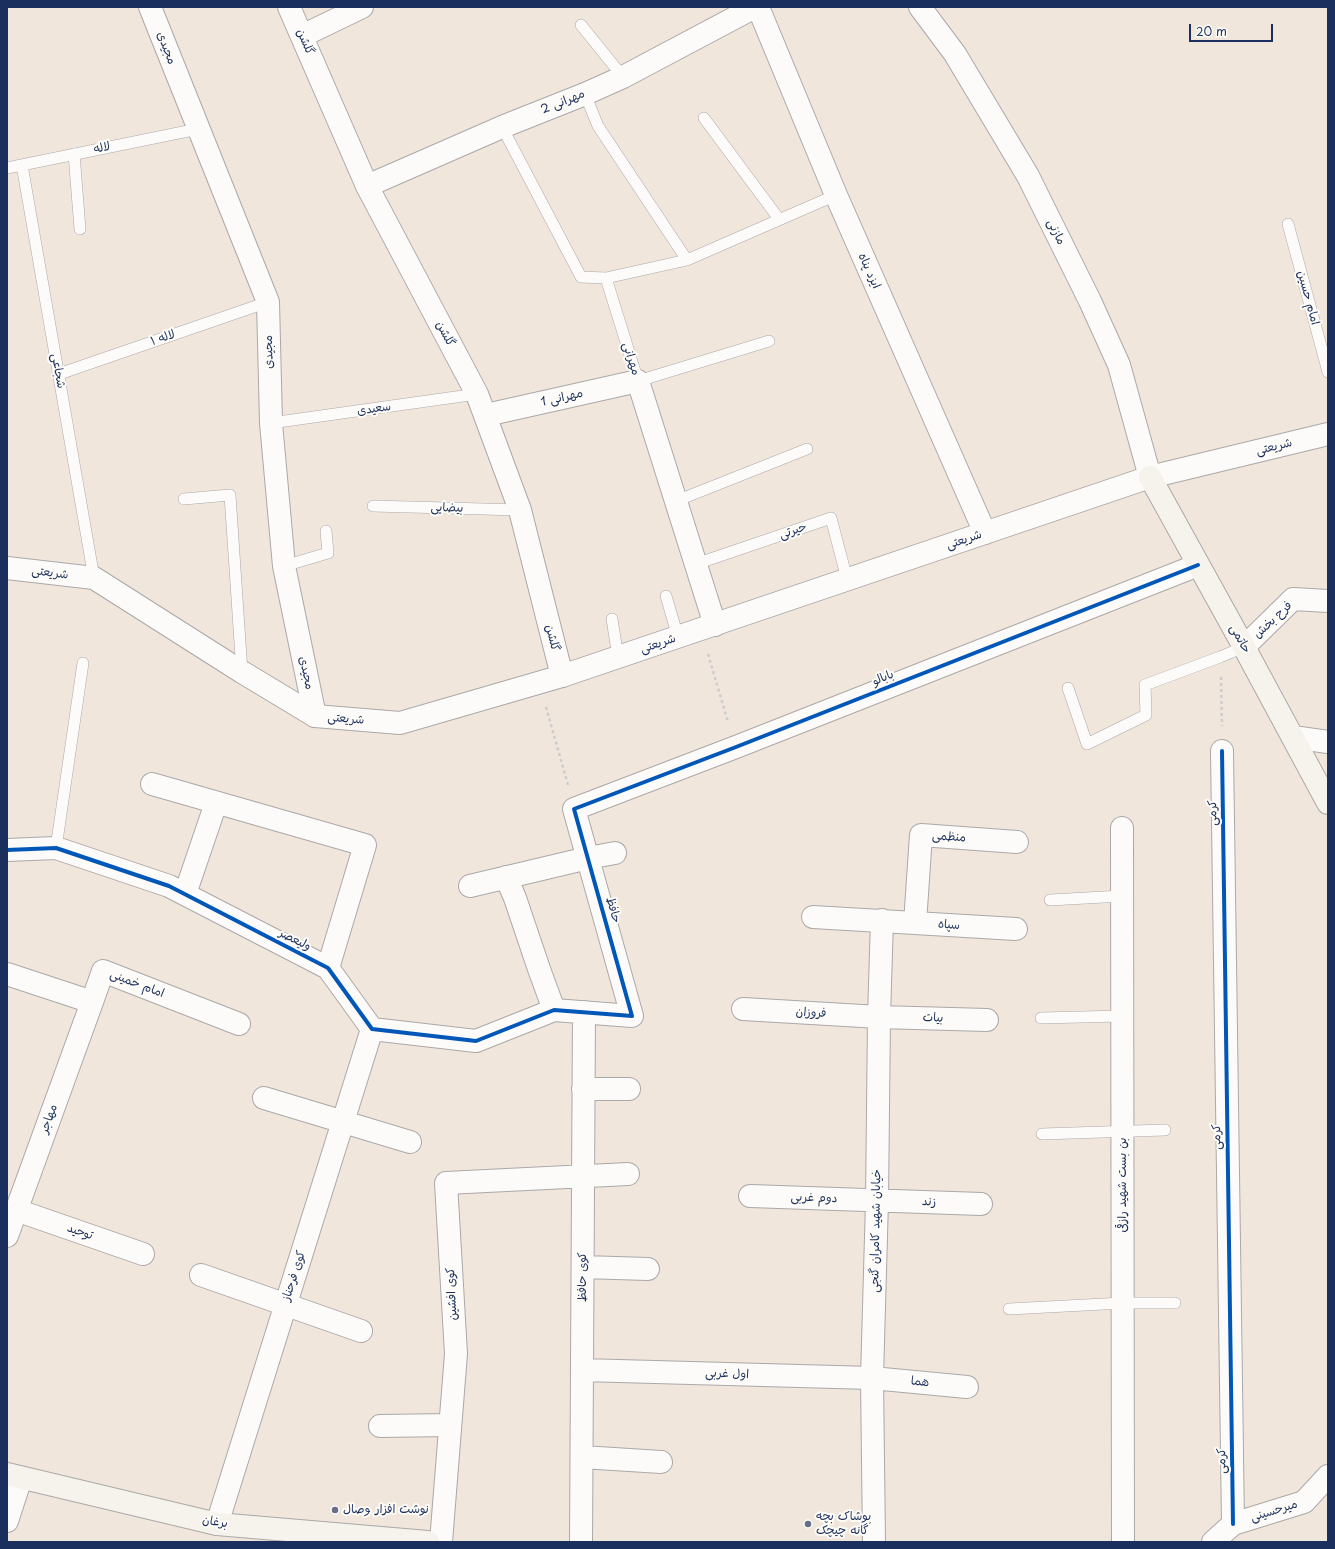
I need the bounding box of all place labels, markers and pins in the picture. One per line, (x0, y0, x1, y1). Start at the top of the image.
place label: نوشت افزار وصال (343, 1503, 429, 1517)
marker: نوشت افزار وصال (330, 1505, 340, 1515)
place label: پوشاک بچه گانه چیچک (816, 1510, 871, 1538)
marker: پوشاک بچه گانه چیچک (803, 1519, 813, 1529)

